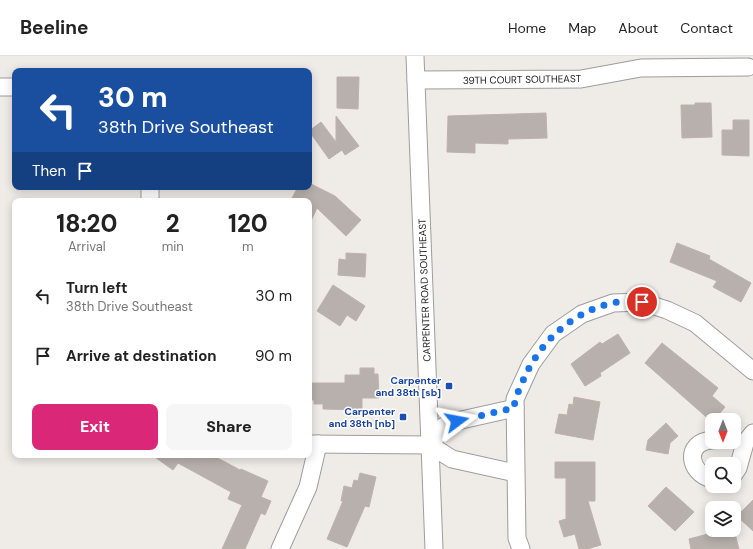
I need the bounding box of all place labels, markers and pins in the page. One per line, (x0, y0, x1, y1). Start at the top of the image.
pin (625, 285, 659, 319)
place label: Carpenter and 38th [sb] (375, 374, 441, 399)
marker: Carpenter and 38th [sb] (444, 381, 454, 391)
place label: Carpenter and 38th [nb] (329, 405, 395, 430)
marker: Carpenter and 38th [nb] (398, 412, 408, 422)

